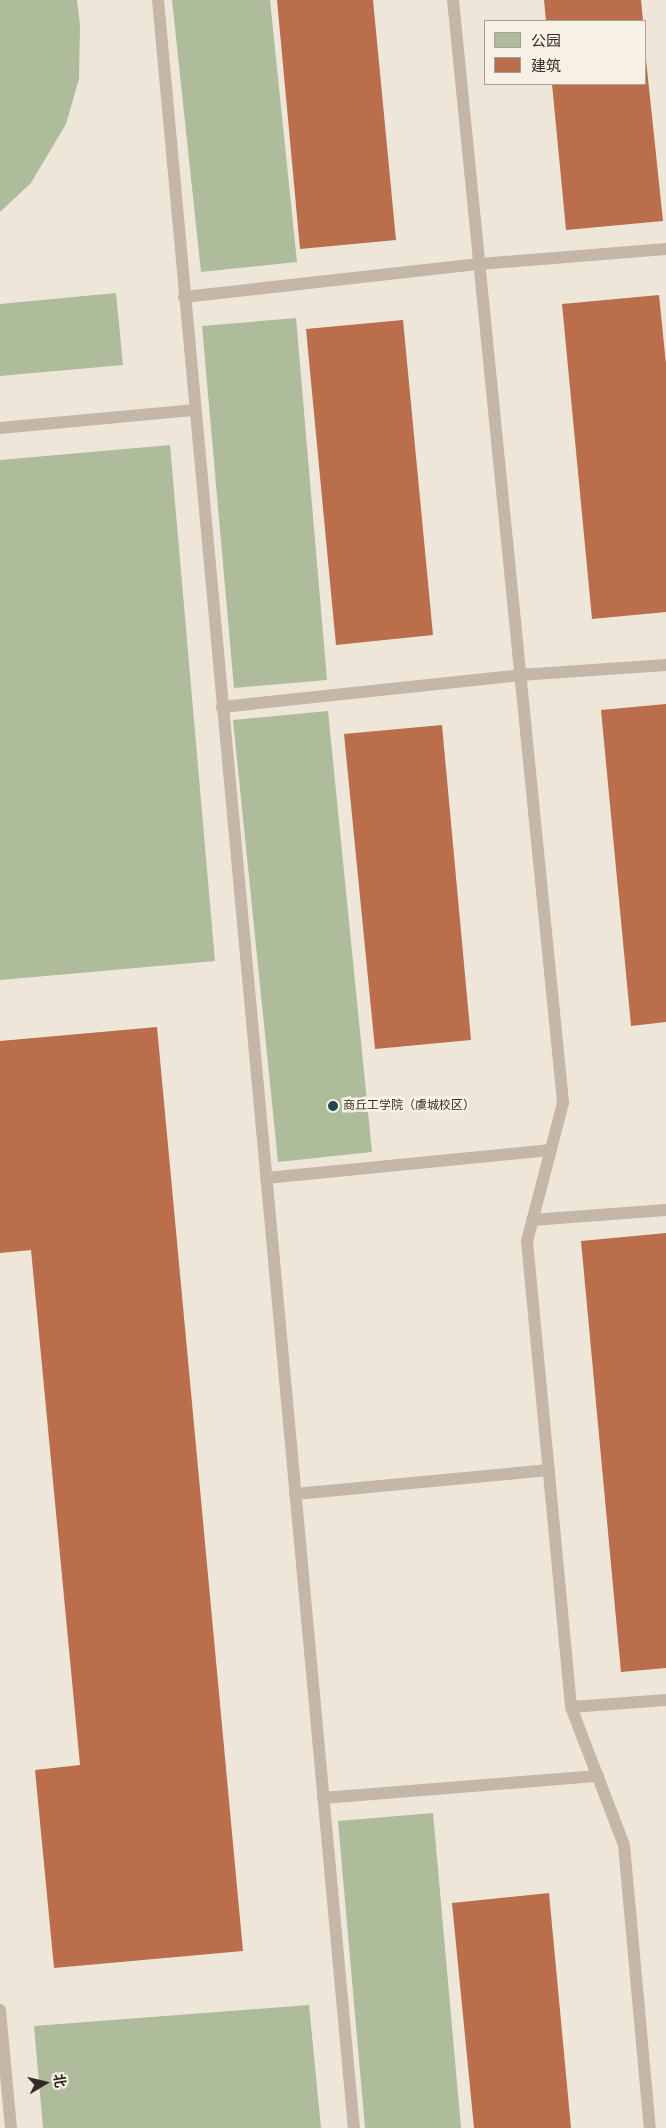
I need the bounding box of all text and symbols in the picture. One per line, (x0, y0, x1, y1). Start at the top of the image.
legend (483, 20, 646, 85)
text: 公园 (531, 32, 561, 49)
text: 建筑 (531, 57, 561, 74)
place label: 商丘工学院（虞城校区） (343, 1099, 475, 1113)
marker: 商丘工学院（虞城校区） (327, 1100, 339, 1112)
north arrow (20, 2058, 70, 2108)
text: 北 (51, 2072, 69, 2089)

